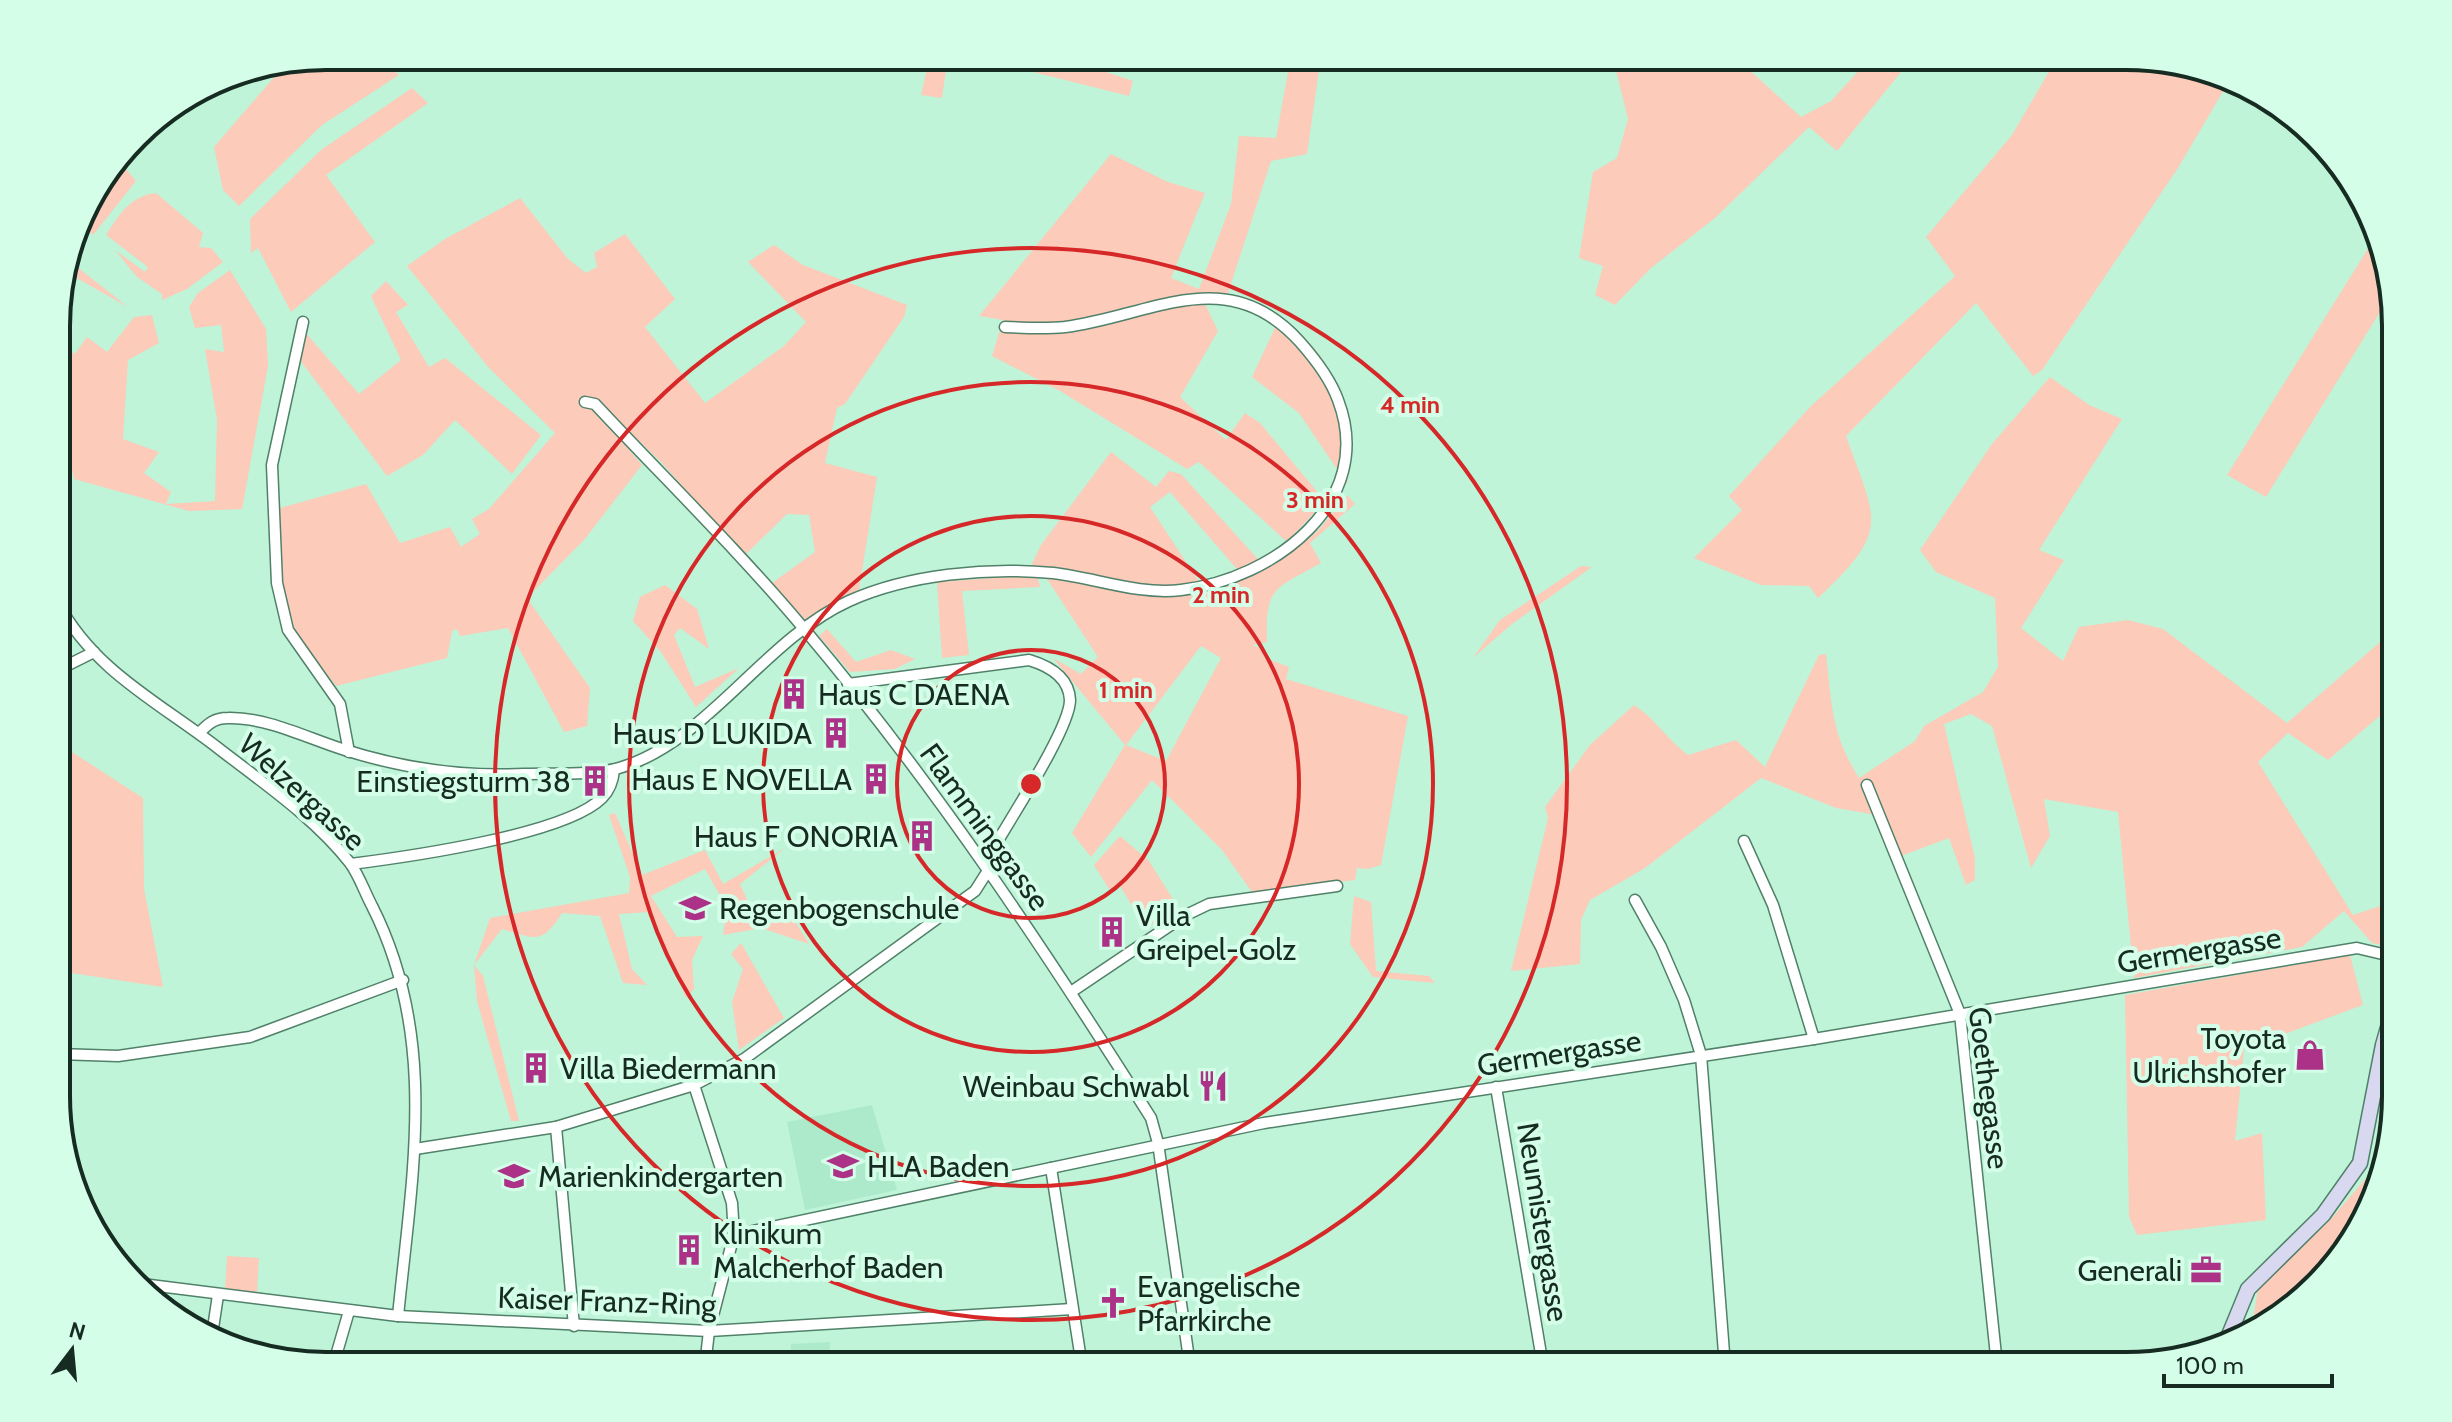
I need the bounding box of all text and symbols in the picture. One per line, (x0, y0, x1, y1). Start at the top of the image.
text: 4 min (1380, 390, 1440, 419)
text: 3 min (1286, 485, 1344, 514)
text: 2 min (1192, 580, 1250, 609)
text: 1 min (1099, 675, 1153, 704)
place label: Haus C DAENA (818, 676, 1010, 713)
building icon: Haus C DAENA (777, 677, 811, 711)
place label: Haus D LUKIDA (612, 715, 813, 752)
building icon: Haus D LUKIDA (819, 716, 853, 750)
street label: Welzergasse (231, 726, 373, 858)
street label: Flamminggasse (912, 736, 1058, 918)
place label: Haus E NOVELLA (631, 761, 853, 798)
building icon: Haus E NOVELLA (859, 762, 893, 796)
place label: Einstiegsturm 38 (356, 763, 571, 800)
building icon: Einstiegsturm 38 (578, 764, 612, 798)
centre of rings (1017, 770, 1045, 798)
place label: Haus F ONORIA (694, 818, 899, 855)
building icon: Haus F ONORIA (905, 819, 939, 853)
place label: Regenbogenschule (719, 890, 959, 927)
school or university icon: Regenbogenschule (678, 891, 712, 925)
place label: Villa Greipel-Golz (1136, 897, 1296, 968)
building icon: Villa Greipel-Golz (1095, 915, 1129, 949)
street label: Germergasse (2114, 919, 2284, 981)
street label: Goethegasse (1961, 1005, 2017, 1171)
place label: Toyota Ulrichshofer (2132, 1020, 2287, 1091)
street label: Germergasse (1474, 1022, 1644, 1084)
shop icon: Toyota Ulrichshofer (2293, 1038, 2327, 1072)
place label: Villa Biedermann (560, 1050, 776, 1087)
building icon: Villa Biedermann (519, 1051, 553, 1085)
place label: Weinbau Schwabl (963, 1068, 1189, 1105)
restaurant icon: Weinbau Schwabl (1196, 1069, 1230, 1103)
street label: Neumistergasse (1509, 1120, 1577, 1324)
place label: HLA Baden (867, 1148, 1010, 1185)
school or university icon: HLA Baden (826, 1149, 860, 1183)
place label: Marienkindergarten (538, 1158, 783, 1195)
school or university icon: Marienkindergarten (497, 1159, 531, 1193)
place label: Klinikum Malcherhof Baden (713, 1215, 944, 1286)
building icon: Klinikum Malcherhof Baden (672, 1233, 706, 1267)
place label: Generali (2077, 1252, 2182, 1289)
office icon: Generali (2189, 1253, 2223, 1287)
place label: Evangelische Pfarrkirche (1137, 1268, 1300, 1339)
street label: Kaiser Franz-Ring (497, 1279, 718, 1323)
church icon: Evangelische Pfarrkirche (1096, 1286, 1130, 1320)
north arrow (32, 1310, 112, 1390)
text: N (66, 1316, 89, 1346)
scale bar (2164, 1338, 2332, 1388)
text: 100 m (2176, 1351, 2244, 1380)

